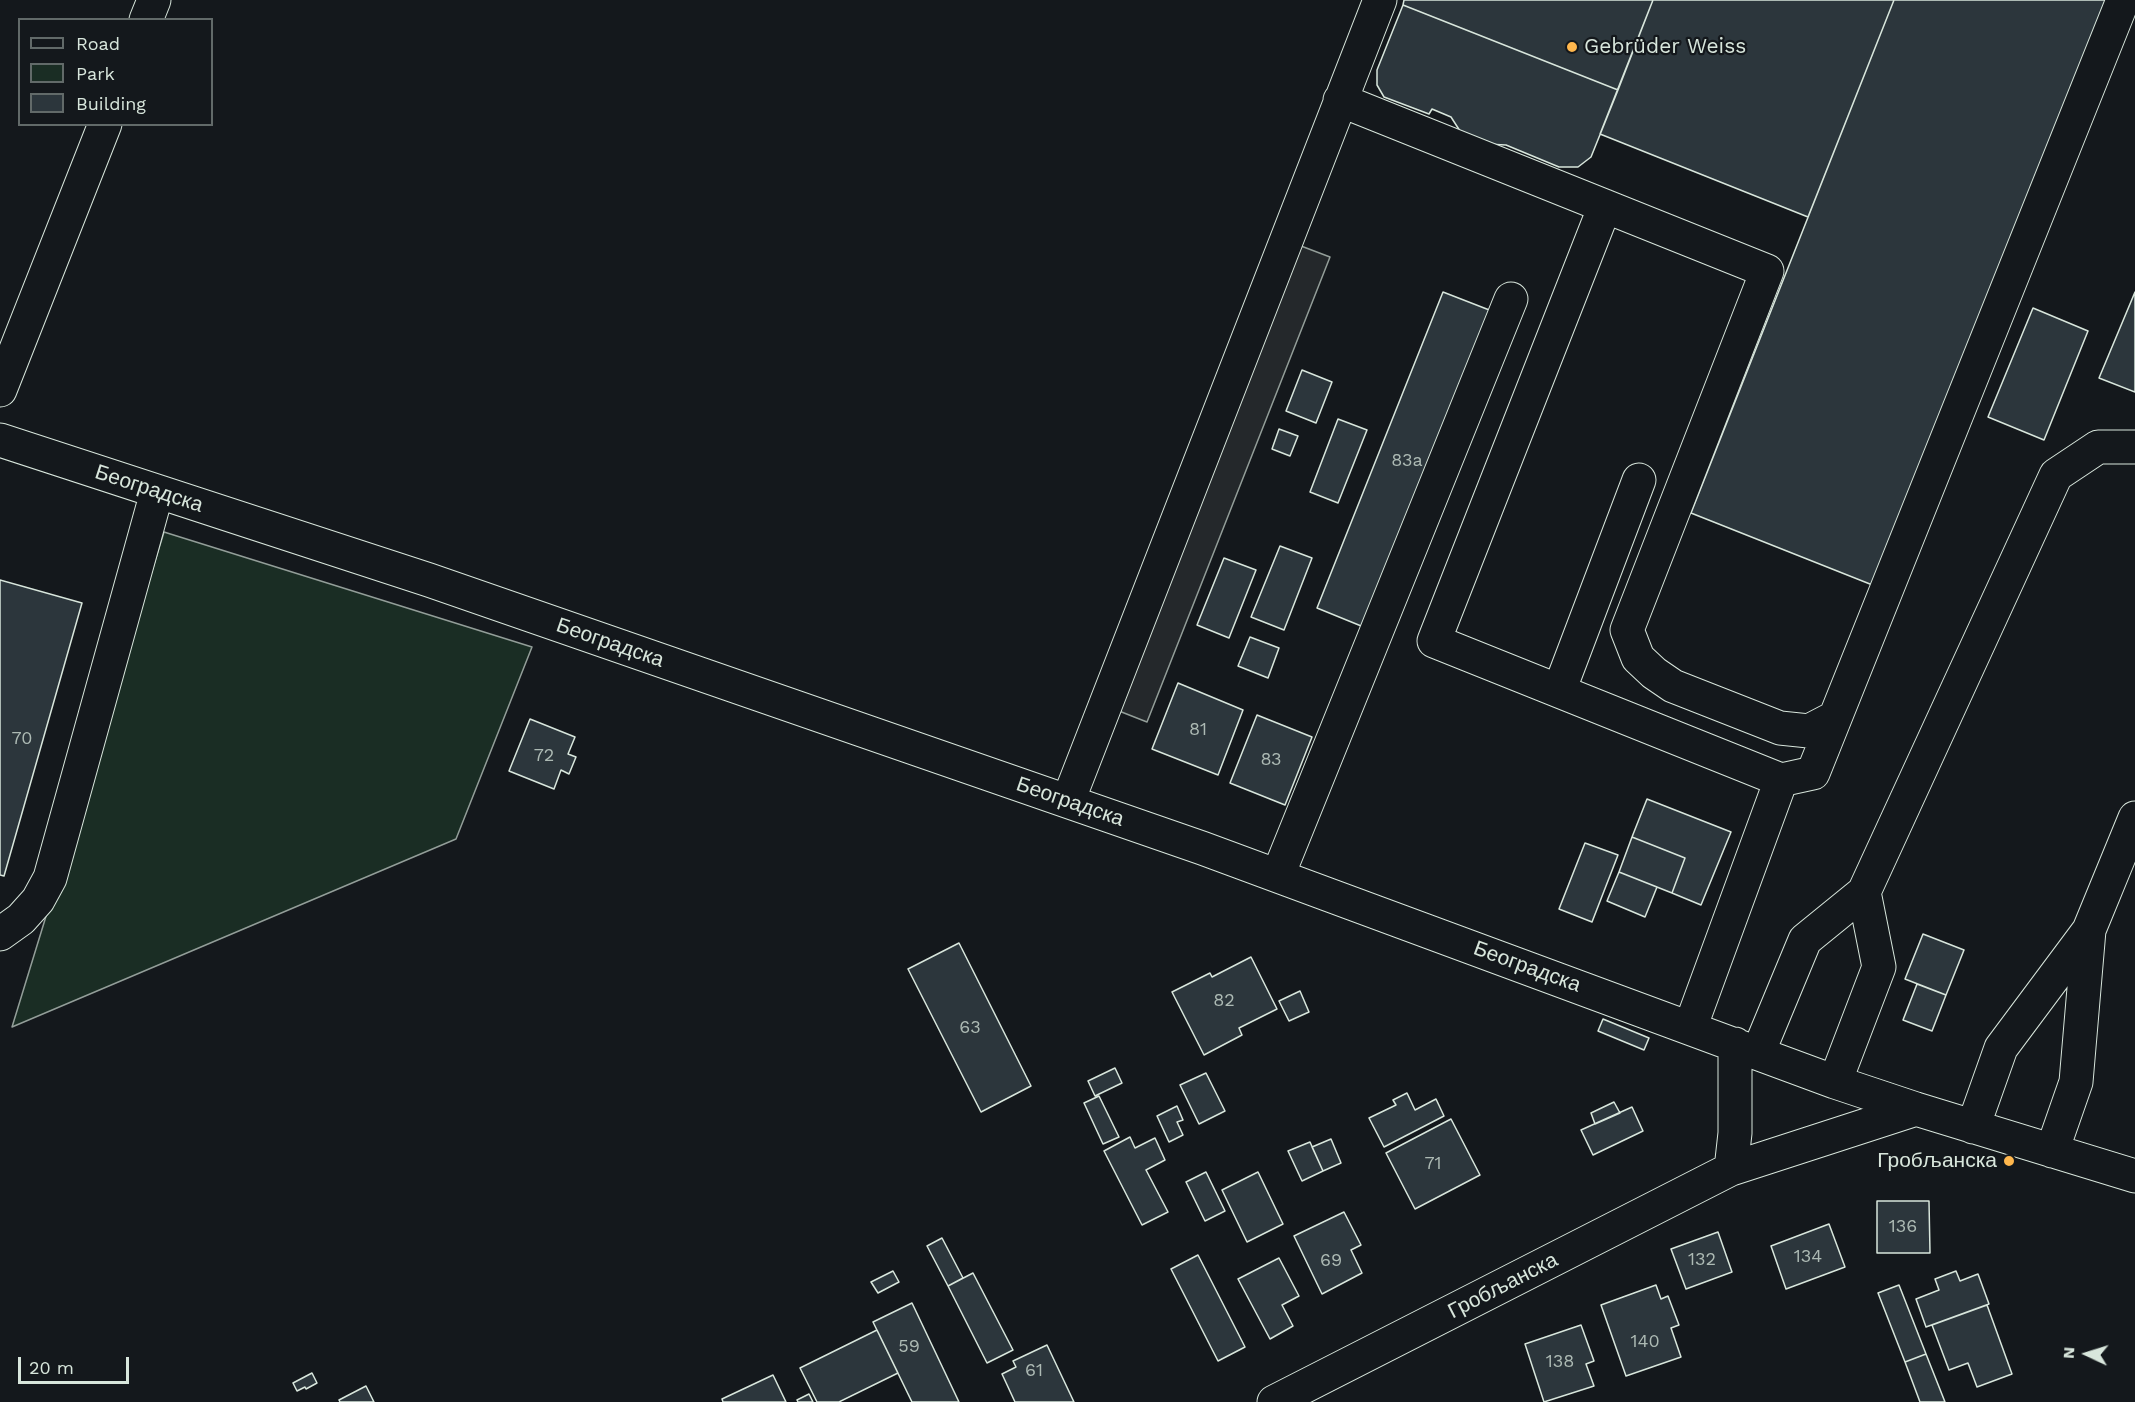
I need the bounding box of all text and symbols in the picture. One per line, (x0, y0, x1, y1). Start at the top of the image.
legend (18, 18, 213, 126)
text: Road (76, 33, 120, 54)
place label: Gebrüder Weiss (1584, 34, 1746, 60)
marker: Gebrüder Weiss (1565, 40, 1579, 54)
text: Park (76, 63, 115, 84)
text: Building (76, 93, 146, 114)
house number: 83a (1391, 450, 1423, 472)
street label: Београдска (92, 460, 206, 518)
street label: Београдска (553, 613, 667, 673)
house number: 81 (1189, 719, 1207, 741)
house number: 70 (12, 728, 32, 750)
house number: 72 (534, 745, 554, 767)
house number: 83 (1260, 749, 1282, 771)
street label: Београдска (1013, 772, 1127, 832)
street label: Београдска (1470, 936, 1584, 998)
house number: 82 (1213, 990, 1235, 1012)
house number: 63 (959, 1017, 981, 1039)
place label: Гробљанска (1877, 1148, 1997, 1174)
house number: 71 (1424, 1153, 1442, 1175)
marker: Гробљанска (2002, 1154, 2016, 1168)
house number: 136 (1889, 1216, 1917, 1238)
house number: 134 (1794, 1246, 1822, 1268)
street label: Гробљанска (1444, 1248, 1562, 1324)
house number: 132 (1688, 1249, 1716, 1271)
house number: 69 (1320, 1250, 1342, 1272)
north arrow (2057, 1324, 2117, 1384)
house number: 140 (1630, 1331, 1660, 1353)
house number: 59 (898, 1336, 920, 1358)
scale bar (21, 1345, 132, 1383)
text: N (2059, 1346, 2078, 1359)
house number: 138 (1546, 1351, 1574, 1373)
text: 20 m (29, 1357, 74, 1378)
house number: 61 (1025, 1360, 1043, 1382)

